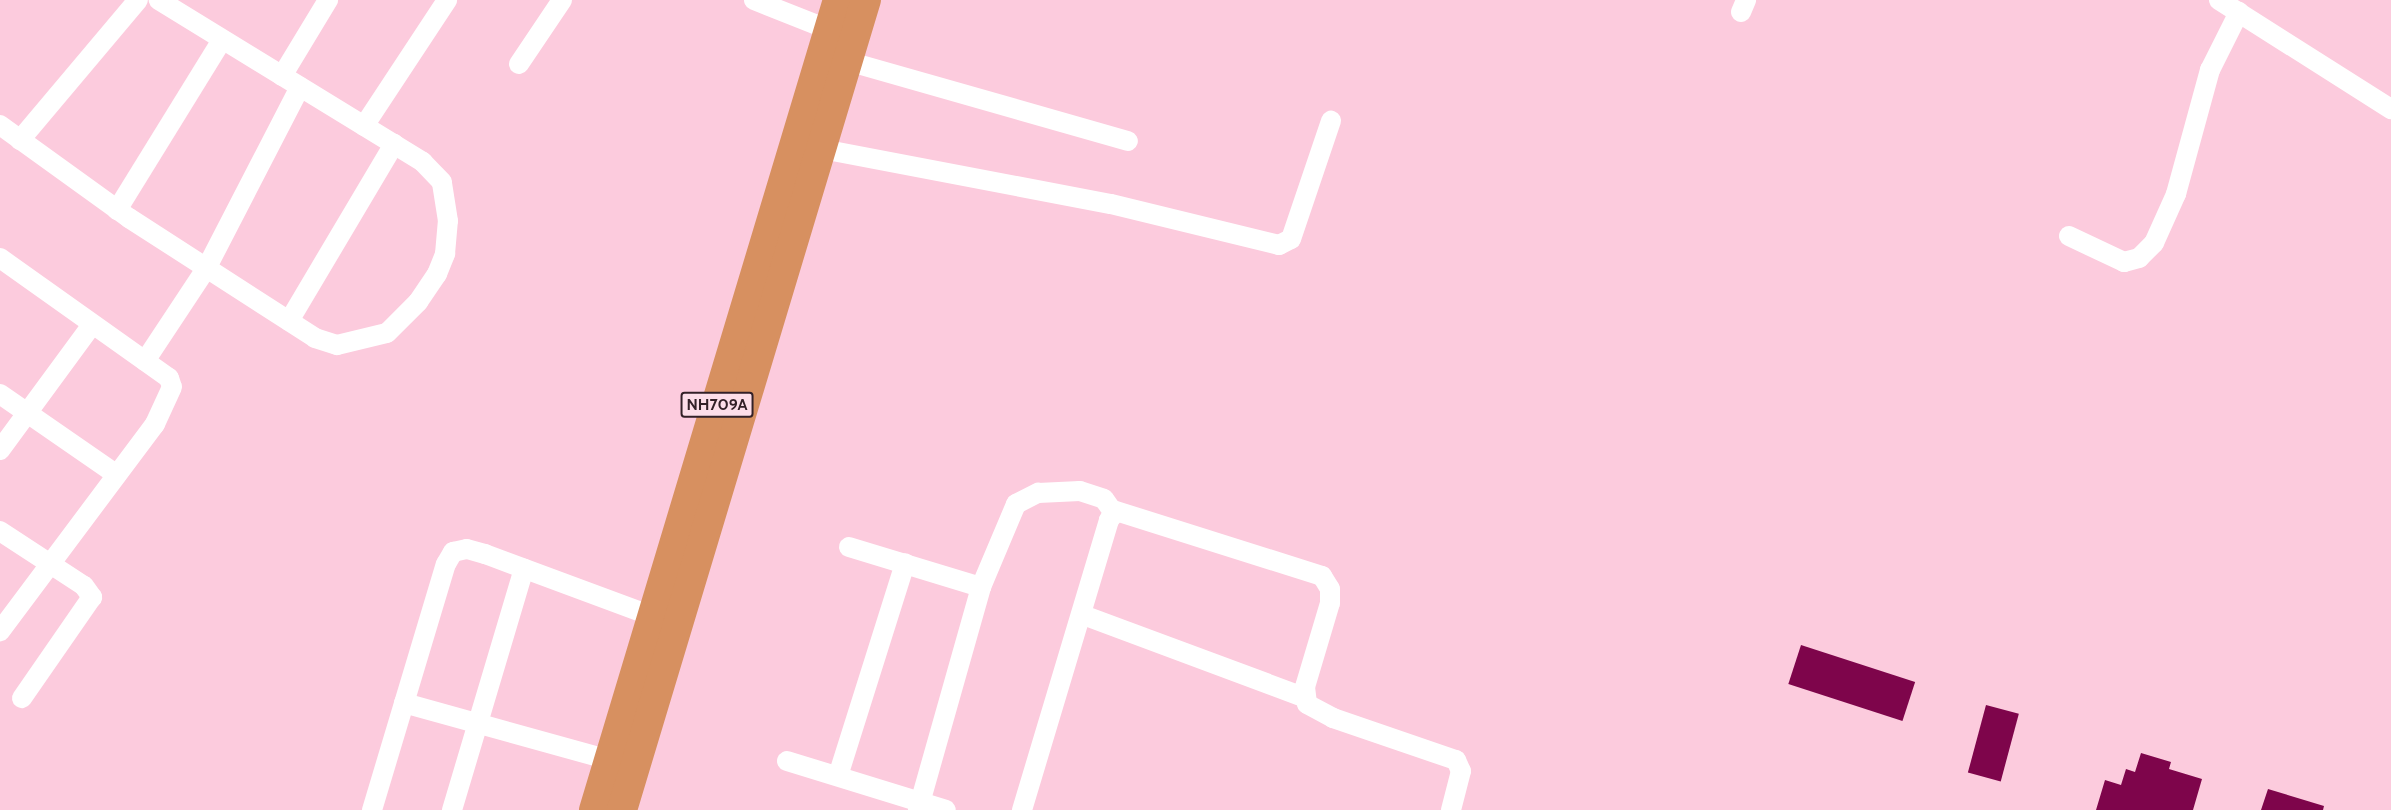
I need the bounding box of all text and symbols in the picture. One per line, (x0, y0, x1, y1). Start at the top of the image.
road number: NH709A (680, 392, 754, 418)

